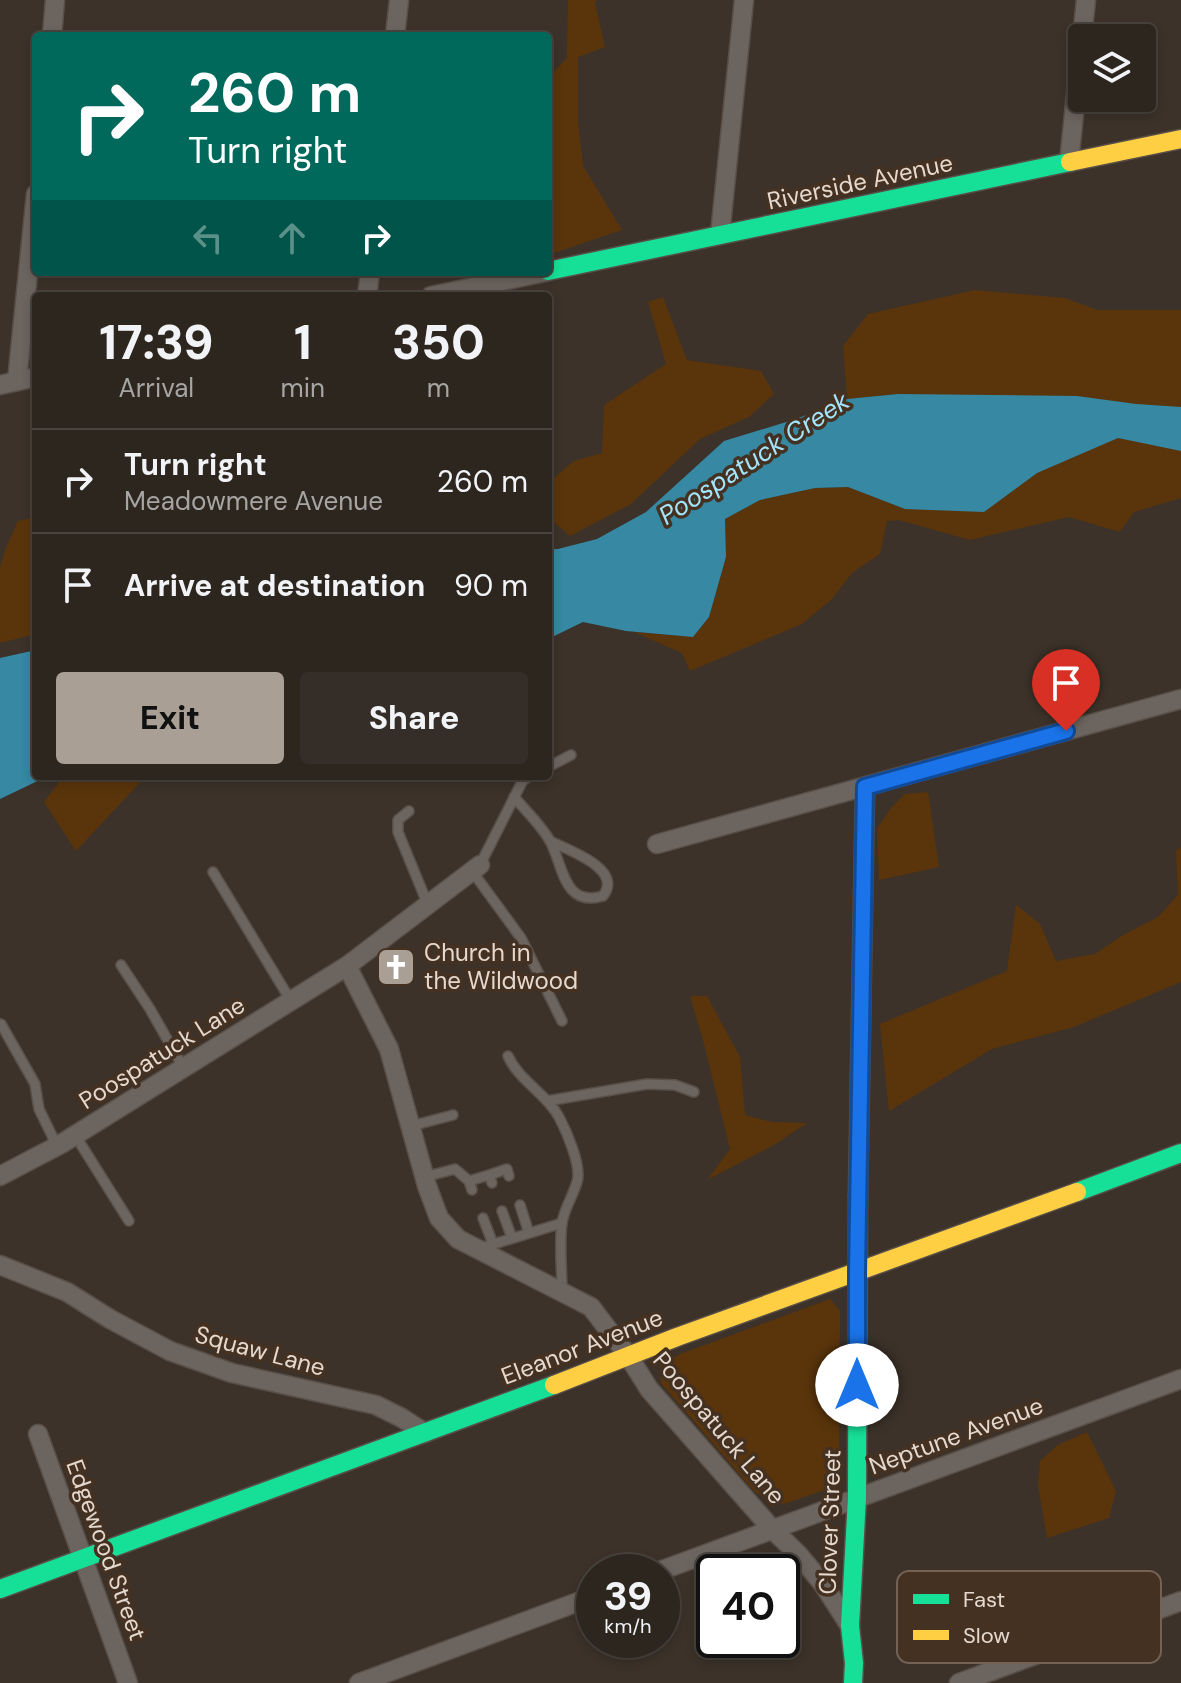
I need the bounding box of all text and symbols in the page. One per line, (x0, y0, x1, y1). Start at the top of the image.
map controls (1068, 24, 1156, 112)
button: layers (1068, 24, 1156, 112)
text: 260 m (188, 56, 361, 129)
icon: right (56, 64, 160, 168)
text: Turn right (188, 127, 347, 174)
street label: Riverside Avenue (764, 147, 956, 216)
icon: left (186, 216, 230, 260)
icon: ahead (270, 216, 314, 260)
icon: right (354, 216, 398, 260)
text: 17:39 (99, 311, 213, 374)
text: 1 (294, 311, 312, 374)
text: 350 (392, 311, 485, 374)
text: Arrival (118, 371, 194, 405)
text: min (281, 371, 325, 405)
text: m (427, 371, 450, 405)
water label: Poospatuck Creek (652, 383, 856, 532)
text: Turn right (124, 445, 267, 484)
icon: right (56, 459, 100, 503)
text: 260 m (437, 462, 528, 501)
text: Meadowmere Avenue (124, 484, 383, 518)
icon: arrive (56, 563, 100, 607)
text: Arrive at destination (124, 566, 425, 605)
text: 90 m (454, 566, 528, 605)
pin (1032, 649, 1100, 731)
icon: arrive (1044, 661, 1088, 705)
button: Exit (56, 672, 284, 764)
button: Share (300, 672, 528, 764)
place label: Church in the Wildwood (424, 937, 578, 996)
church icon: Church in the Wildwood (375, 946, 417, 988)
street label: Poospatuck Lane (73, 989, 251, 1116)
street label: Eleanor Avenue (497, 1302, 667, 1392)
street label: Squaw Lane (192, 1318, 329, 1383)
position arrow (815, 1343, 899, 1427)
street label: Poospatuck Lane (646, 1345, 792, 1510)
street label: Neptune Avenue (864, 1390, 1047, 1481)
street label: Clover Street (811, 1449, 848, 1595)
street label: Edgewood Street (59, 1455, 154, 1645)
speed limit sign: 40 (696, 1554, 800, 1658)
text: 39 (604, 1570, 652, 1622)
legend (897, 1571, 1161, 1663)
text: Fast (963, 1585, 1005, 1614)
text: km/h (604, 1613, 652, 1639)
text: Slow (963, 1621, 1010, 1650)

